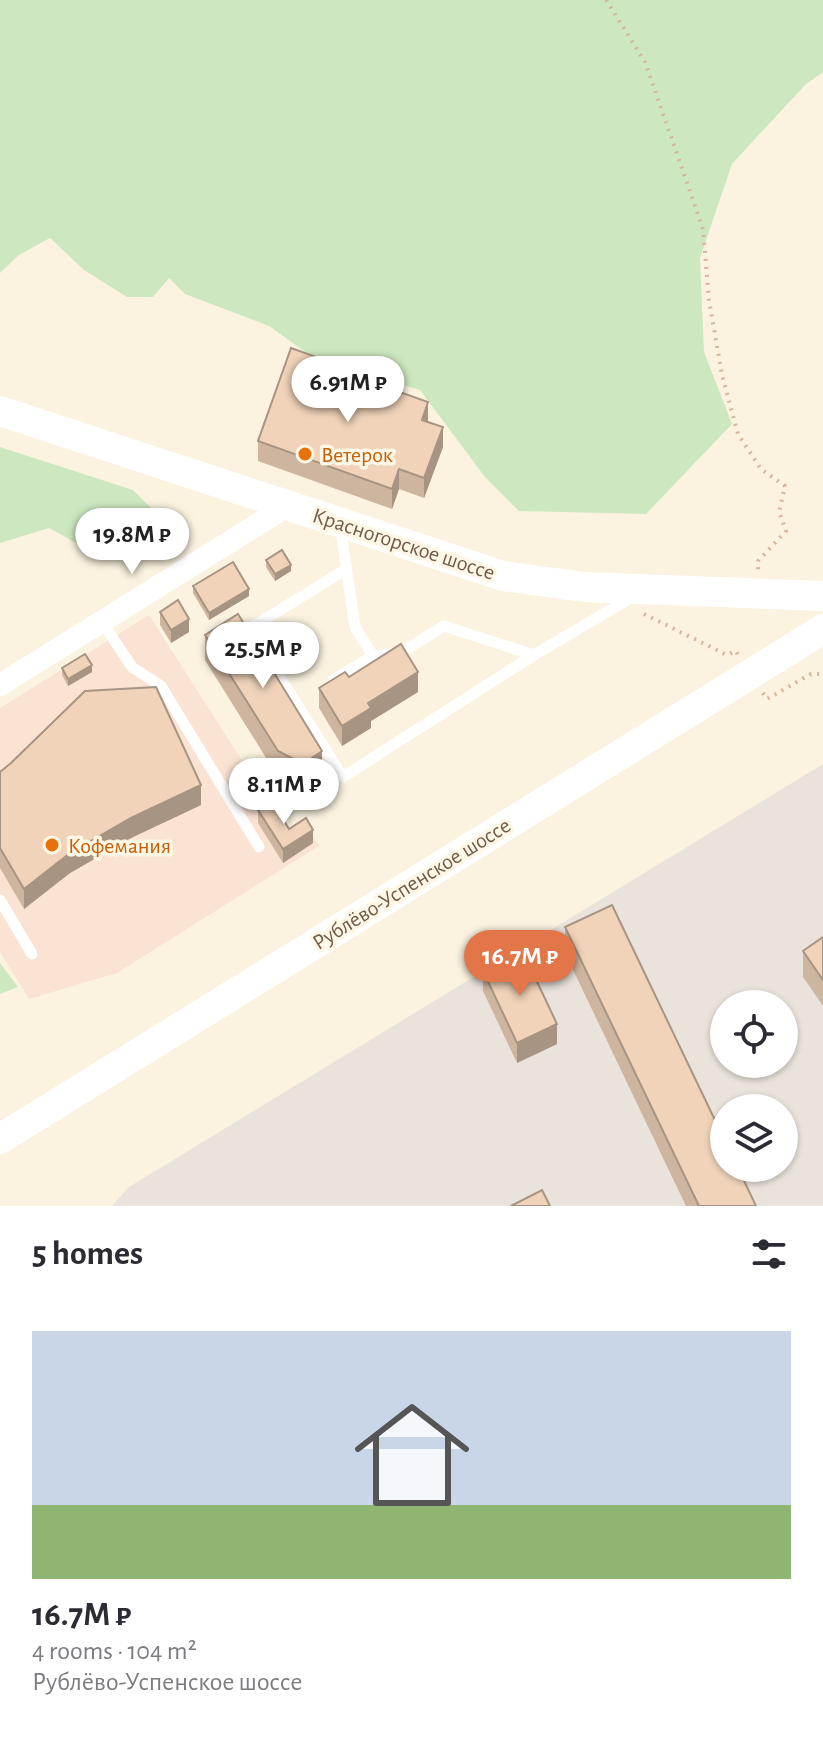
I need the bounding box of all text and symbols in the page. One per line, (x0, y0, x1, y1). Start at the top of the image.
pin: 6.91M ₽ (274, 356, 422, 424)
text: 6.91M ₽ (309, 369, 387, 395)
place label: Ветерок (321, 444, 393, 466)
marker: Ветерок (296, 445, 314, 463)
street label: Красногорское шоссе (310, 504, 498, 584)
pin: 19.8M ₽ (58, 508, 206, 576)
text: 19.8M ₽ (93, 521, 171, 547)
pin: 25.5M ₽ (189, 622, 337, 690)
text: 25.5M ₽ (224, 635, 302, 661)
pin: 8.11M ₽ (210, 758, 358, 826)
text: 8.11M ₽ (247, 771, 321, 797)
street label: Рублёво-Успенское шоссе (309, 814, 514, 954)
place label: Кофемания (68, 835, 171, 857)
marker: Кофемания (43, 836, 61, 854)
pin: 16.7M ₽ (446, 930, 594, 998)
text: 16.7M ₽ (482, 943, 558, 969)
map controls (710, 990, 798, 1182)
button: locate (710, 990, 798, 1078)
button: layers (710, 1094, 798, 1182)
icon: filters (747, 1232, 791, 1276)
text: 5 homes (32, 1237, 143, 1271)
icon: home (340, 1383, 484, 1527)
text: 16.7M ₽ (32, 1598, 131, 1632)
text: 4 rooms · 104 m² (32, 1638, 197, 1664)
text: Рублёво-Успенское шоссе (32, 1669, 303, 1695)

